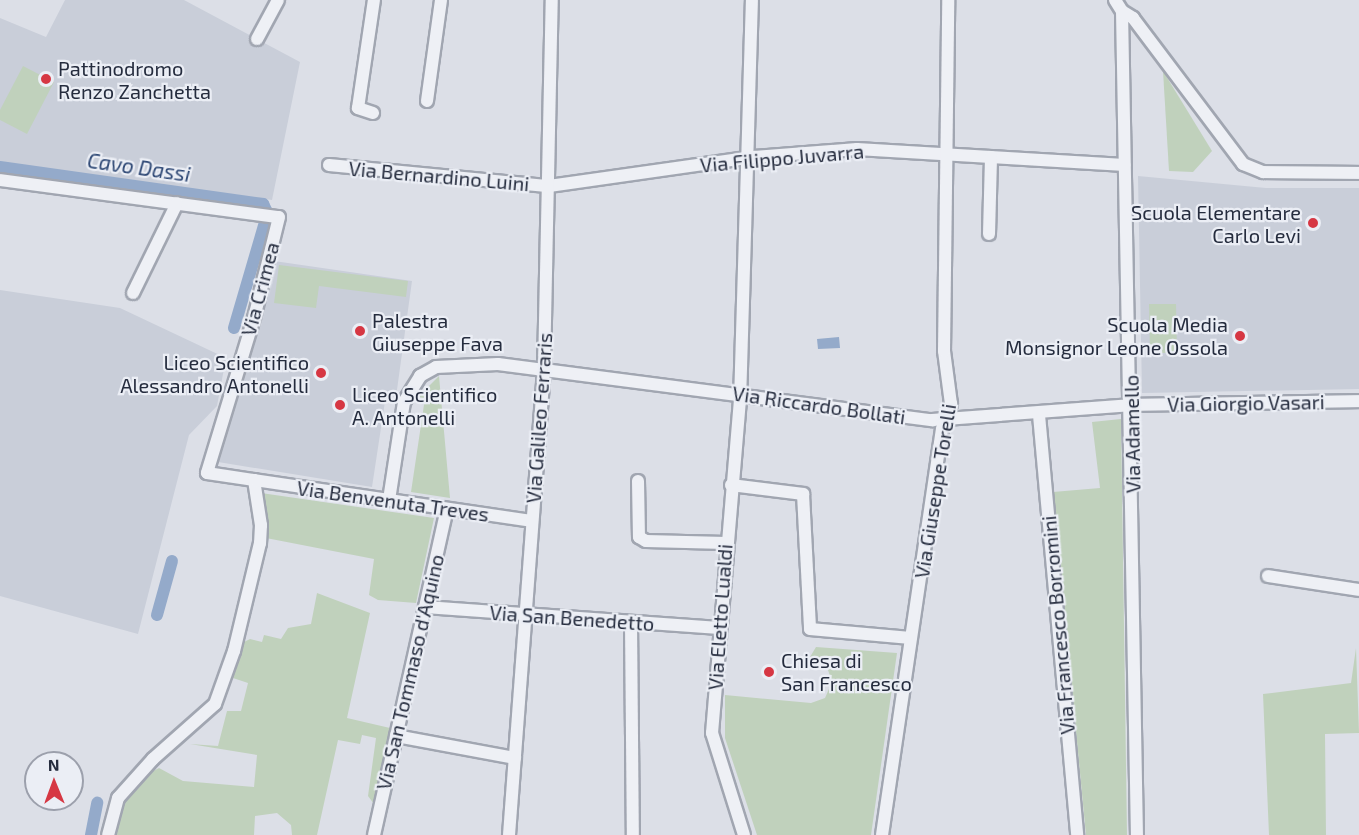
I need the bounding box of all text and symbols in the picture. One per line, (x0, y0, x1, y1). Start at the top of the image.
place label: Pattinodromo Renzo Zanchetta (58, 56, 211, 103)
marker: Pattinodromo Renzo Zanchetta (39, 72, 53, 86)
street label: Via Filippo Juvarra (699, 139, 865, 177)
water label: Cavo Dassi (86, 147, 192, 187)
street label: Via Bernardino Luini (348, 156, 530, 196)
place label: Scuola Elementare Carlo Levi (1131, 200, 1301, 247)
marker: Scuola Elementare Carlo Levi (1306, 216, 1320, 230)
street label: Via Crimea (236, 239, 284, 339)
place label: Palestra Giuseppe Fava (372, 308, 503, 355)
place label: Scuola Media Monsignor Leone Ossola (1005, 312, 1228, 359)
marker: Palestra Giuseppe Fava (353, 324, 367, 338)
marker: Scuola Media Monsignor Leone Ossola (1233, 329, 1247, 343)
street label: Via Galileo Ferraris (521, 332, 557, 504)
place label: Liceo Scientifico Alessandro Antonelli (120, 350, 309, 397)
marker: Liceo Scientifico Alessandro Antonelli (314, 366, 328, 380)
street label: Via Adamello (1119, 374, 1145, 494)
street label: Via Riccardo Bollati (731, 381, 907, 429)
place label: Liceo Scientifico A. Antonelli (352, 382, 497, 429)
street label: Via Giorgio Vasari (1167, 390, 1325, 416)
marker: Liceo Scientifico A. Antonelli (333, 398, 347, 412)
street label: Via Giuseppe Torelli (909, 402, 961, 580)
street label: Via Benvenuta Treves (295, 476, 491, 526)
street label: Via Francesco Borromini (1036, 515, 1080, 735)
street label: Via Eletto Lualdi (703, 543, 737, 691)
street label: Via San Tommaso d'Aquino (371, 552, 449, 792)
street label: Via San Benedetto (489, 600, 655, 636)
place label: Chiesa di San Francesco (781, 648, 912, 695)
marker: Chiesa di San Francesco (762, 665, 776, 679)
north arrow (24, 751, 84, 811)
text: N (48, 755, 60, 774)

